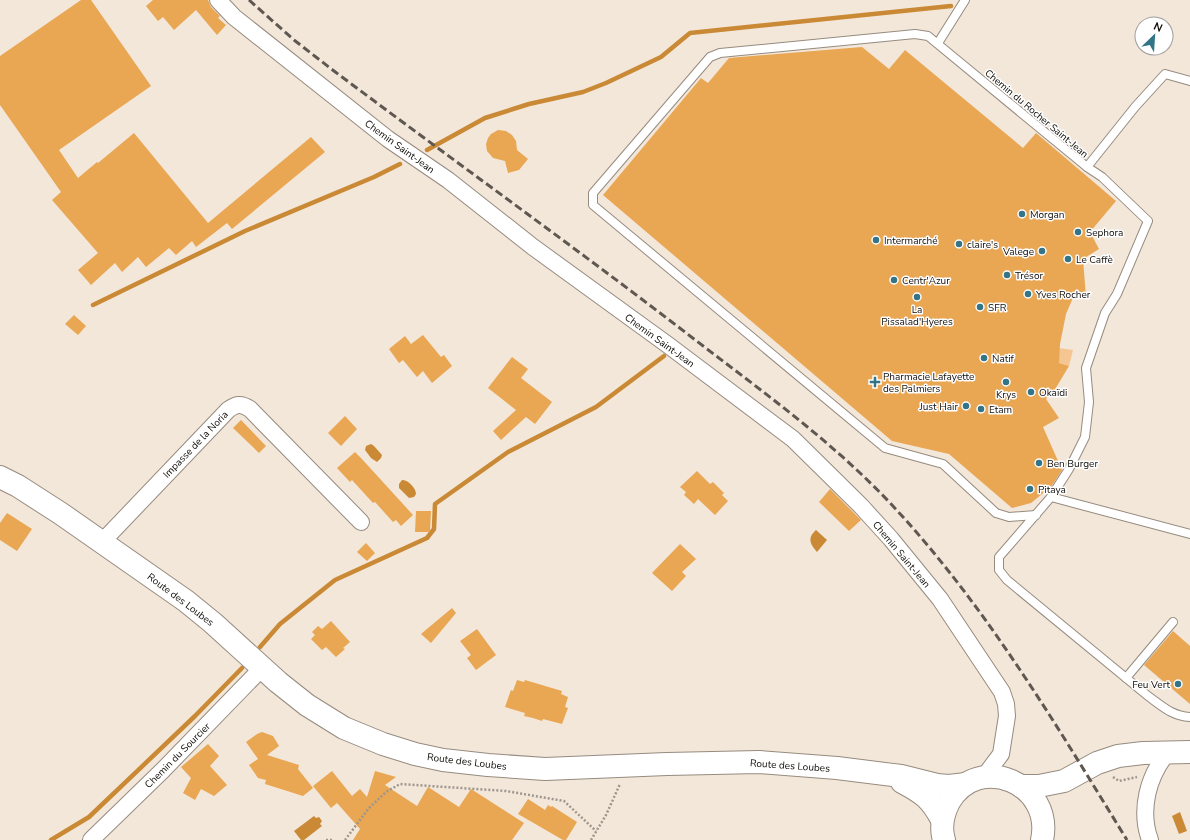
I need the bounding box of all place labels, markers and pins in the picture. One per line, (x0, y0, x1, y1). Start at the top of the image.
place label: Morgan (1030, 208, 1064, 222)
marker: Morgan (1017, 209, 1027, 219)
place label: Sephora (1086, 226, 1123, 240)
marker: Sephora (1073, 227, 1083, 237)
place label: Intermarché (884, 234, 938, 248)
marker: Intermarché (871, 235, 881, 245)
place label: claire's (967, 238, 998, 252)
marker: claire's (954, 239, 964, 249)
place label: Valege (1002, 245, 1034, 259)
marker: Valege (1037, 246, 1047, 256)
place label: Le Caffè (1076, 253, 1113, 267)
marker: Le Caffè (1063, 254, 1073, 264)
place label: Trésor (1015, 269, 1043, 283)
marker: Trésor (1002, 270, 1012, 280)
place label: Centr'Azur (902, 274, 950, 288)
marker: Centr'Azur (889, 275, 899, 285)
place label: Yves Rocher (1035, 288, 1091, 302)
marker: Yves Rocher (1023, 289, 1033, 299)
marker: La Pissalad'Hyeres (912, 292, 922, 302)
place label: SFR (988, 301, 1007, 315)
marker: SFR (975, 302, 985, 312)
place label: La Pissalad'Hyeres (881, 303, 953, 329)
place label: Natif (992, 352, 1015, 366)
marker: Natif (979, 353, 989, 363)
place label: Pharmacie Lafayette des Palmiers (883, 370, 974, 396)
marker: Pharmacie Lafayette des Palmiers (870, 377, 880, 387)
marker: Krys (1001, 377, 1011, 387)
place label: Okaïdi (1039, 386, 1067, 400)
marker: Okaïdi (1026, 387, 1036, 397)
place label: Krys (996, 388, 1016, 402)
place label: Just Hair (919, 400, 958, 414)
marker: Just Hair (961, 401, 971, 411)
place label: Etam (989, 403, 1012, 417)
marker: Etam (976, 404, 986, 414)
place label: Ben Burger (1047, 457, 1098, 471)
marker: Ben Burger (1034, 458, 1044, 468)
place label: Pitaya (1038, 483, 1066, 497)
marker: Pitaya (1025, 484, 1035, 494)
place label: Feu Vert (1132, 678, 1170, 692)
marker: Feu Vert (1173, 679, 1183, 689)

